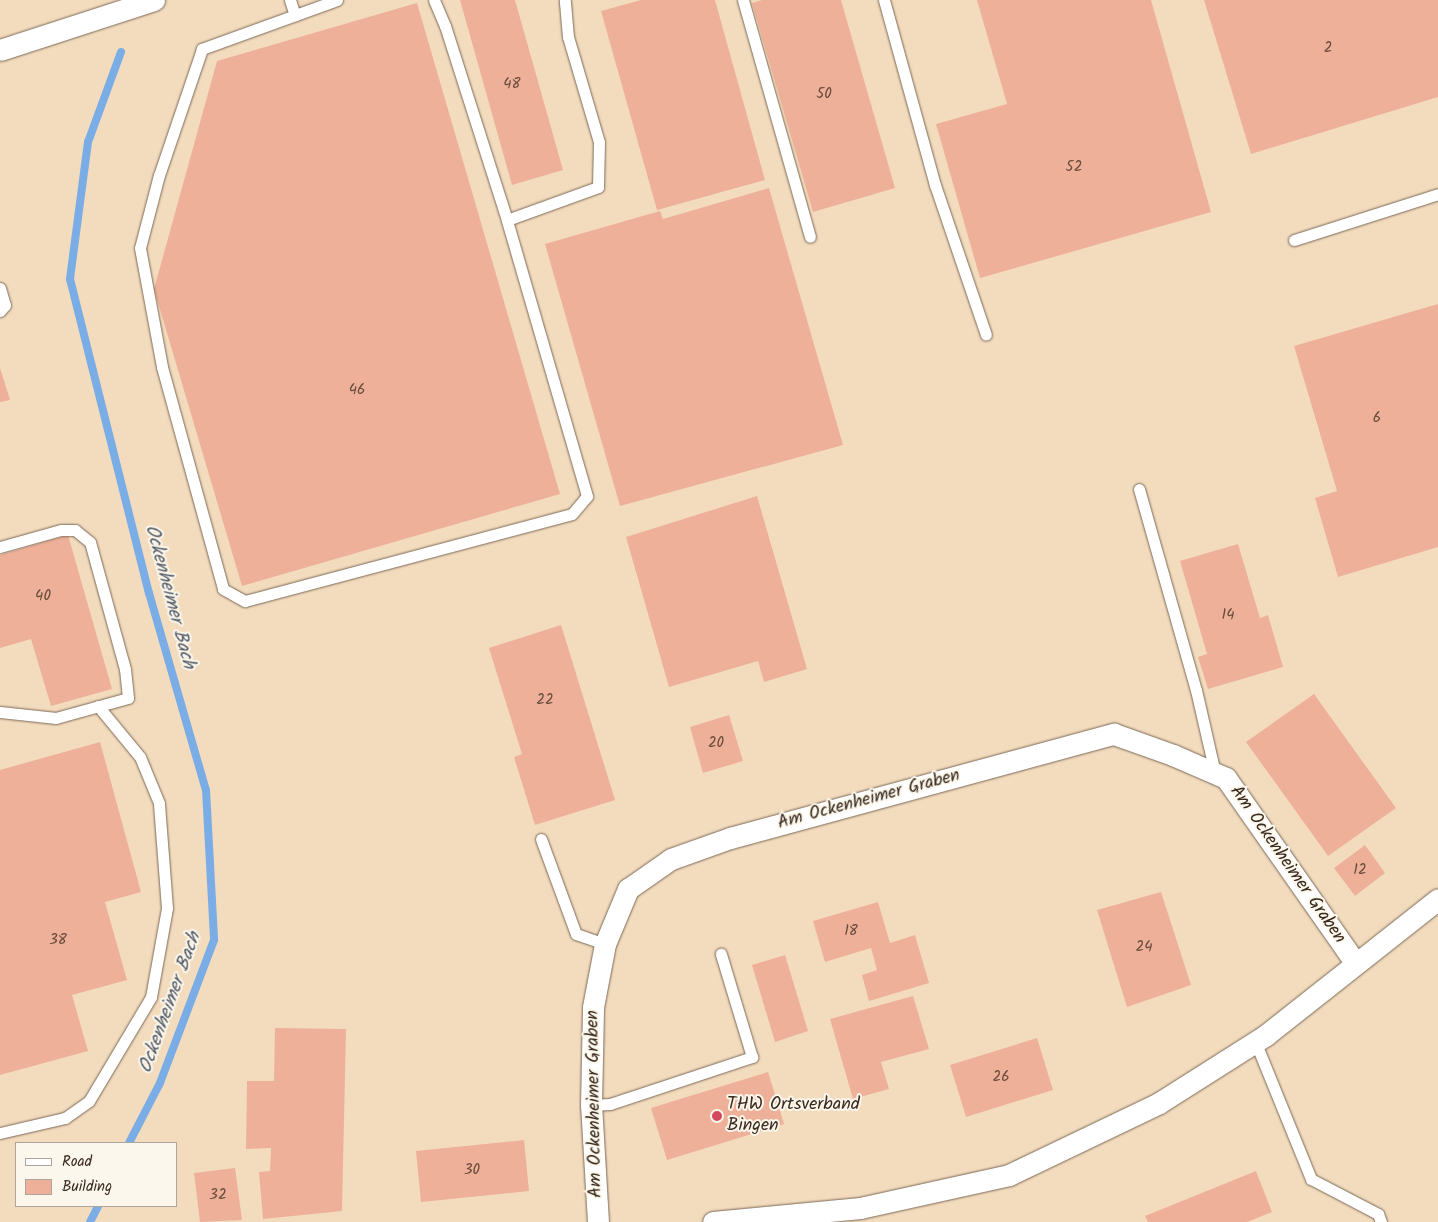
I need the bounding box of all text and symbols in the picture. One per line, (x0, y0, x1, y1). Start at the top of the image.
house number: 2 (1324, 40, 1332, 58)
house number: 48 (503, 76, 521, 94)
house number: 50 (816, 86, 832, 104)
house number: 52 (1066, 159, 1082, 177)
house number: 46 (349, 382, 365, 400)
house number: 6 (1373, 410, 1381, 428)
water label: Ockenheimer Bach (139, 522, 199, 672)
house number: 40 (35, 588, 51, 606)
house number: 14 (1222, 607, 1234, 625)
house number: 22 (536, 692, 554, 710)
house number: 20 (708, 735, 724, 753)
street label: Am Ockenheimer Graben (775, 765, 963, 835)
street label: Am Ockenheimer Graben (1224, 782, 1350, 948)
house number: 12 (1353, 862, 1367, 880)
house number: 18 (844, 923, 858, 941)
water label: Ockenheimer Bach (135, 929, 207, 1077)
house number: 38 (49, 932, 67, 950)
house number: 24 (1136, 939, 1152, 957)
street label: Am Ockenheimer Graben (583, 1010, 607, 1198)
house number: 26 (992, 1069, 1010, 1087)
place label: THW Ortsverband Bingen (727, 1095, 860, 1138)
marker: THW Ortsverband Bingen (711, 1110, 723, 1122)
legend (15, 1142, 178, 1207)
text: Road (62, 1150, 92, 1174)
house number: 30 (464, 1162, 480, 1180)
text: Building (62, 1175, 112, 1199)
house number: 32 (209, 1187, 227, 1205)

